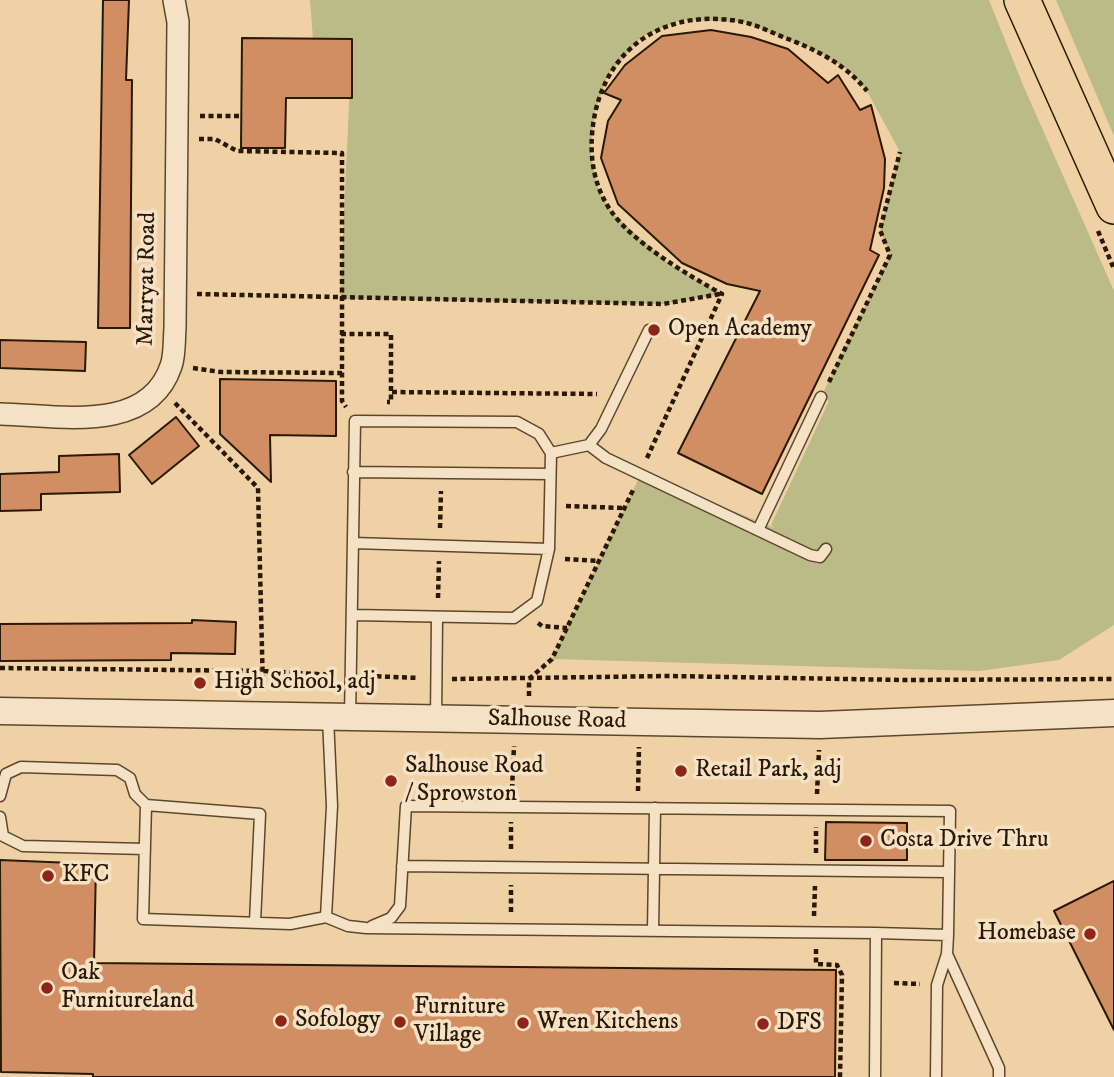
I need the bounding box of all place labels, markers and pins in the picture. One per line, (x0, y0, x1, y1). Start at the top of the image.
place label: Open Academy (668, 316, 812, 344)
marker: Open Academy (646, 322, 662, 338)
place label: High School, adj (214, 669, 375, 697)
marker: High School, adj (192, 675, 208, 691)
place label: Salhouse Road / Sprowston (405, 753, 544, 809)
place label: Retail Park, adj (695, 757, 842, 785)
marker: Retail Park, adj (673, 763, 689, 779)
marker: Salhouse Road / Sprowston (383, 773, 399, 789)
place label: Costa Drive Thru (880, 827, 1049, 855)
marker: Costa Drive Thru (858, 833, 874, 849)
place label: KFC (62, 862, 110, 890)
marker: KFC (40, 868, 56, 884)
place label: Homebase (977, 920, 1076, 948)
marker: Homebase (1082, 926, 1098, 942)
place label: Oak Furnitureland (61, 960, 194, 1016)
marker: Oak Furnitureland (39, 980, 55, 996)
place label: Furniture Village (414, 994, 505, 1050)
place label: Sofology (295, 1007, 380, 1035)
place label: Wren Kitchens (537, 1009, 678, 1037)
place label: DFS (777, 1010, 822, 1038)
marker: Sofology (273, 1013, 289, 1029)
marker: Furniture Village (392, 1014, 408, 1030)
marker: Wren Kitchens (515, 1015, 531, 1031)
marker: DFS (755, 1016, 771, 1032)

